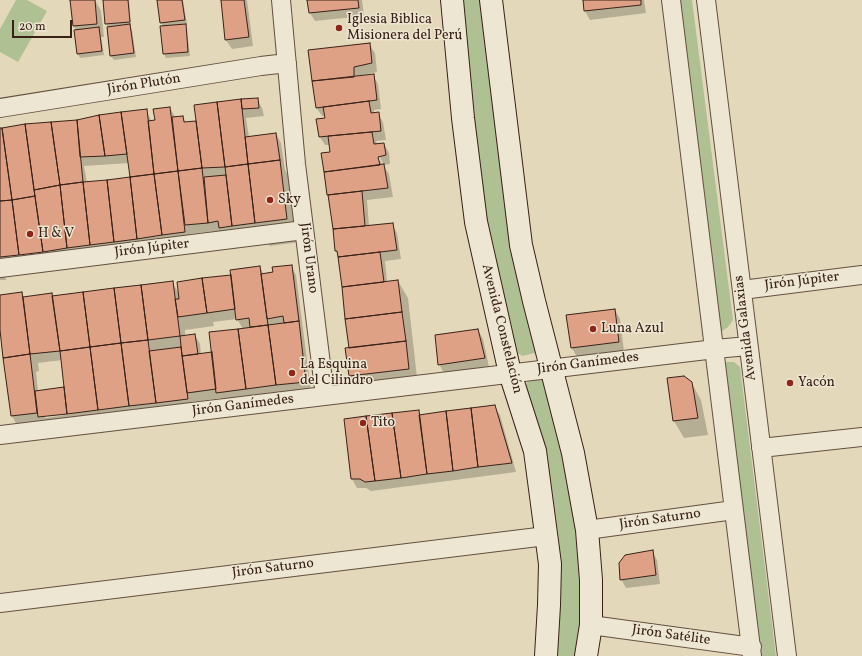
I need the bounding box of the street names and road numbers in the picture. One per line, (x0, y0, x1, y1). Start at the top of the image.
street label: Jirón Plutón (106, 71, 182, 99)
street label: Jirón Urano (295, 222, 321, 294)
street label: Jirón Júpiter (114, 236, 190, 262)
street label: Avenida Constelación (477, 262, 525, 396)
street label: Jirón Júpiter (764, 269, 840, 295)
street label: Avenida Galaxias (731, 274, 761, 382)
street label: Jirón Ganímedes (536, 349, 640, 379)
street label: Jirón Ganímedes (191, 391, 295, 421)
street label: Jirón Saturno (618, 506, 702, 534)
street label: Jirón Saturno (231, 556, 315, 582)
street label: Jirón Satélite (631, 622, 711, 650)

